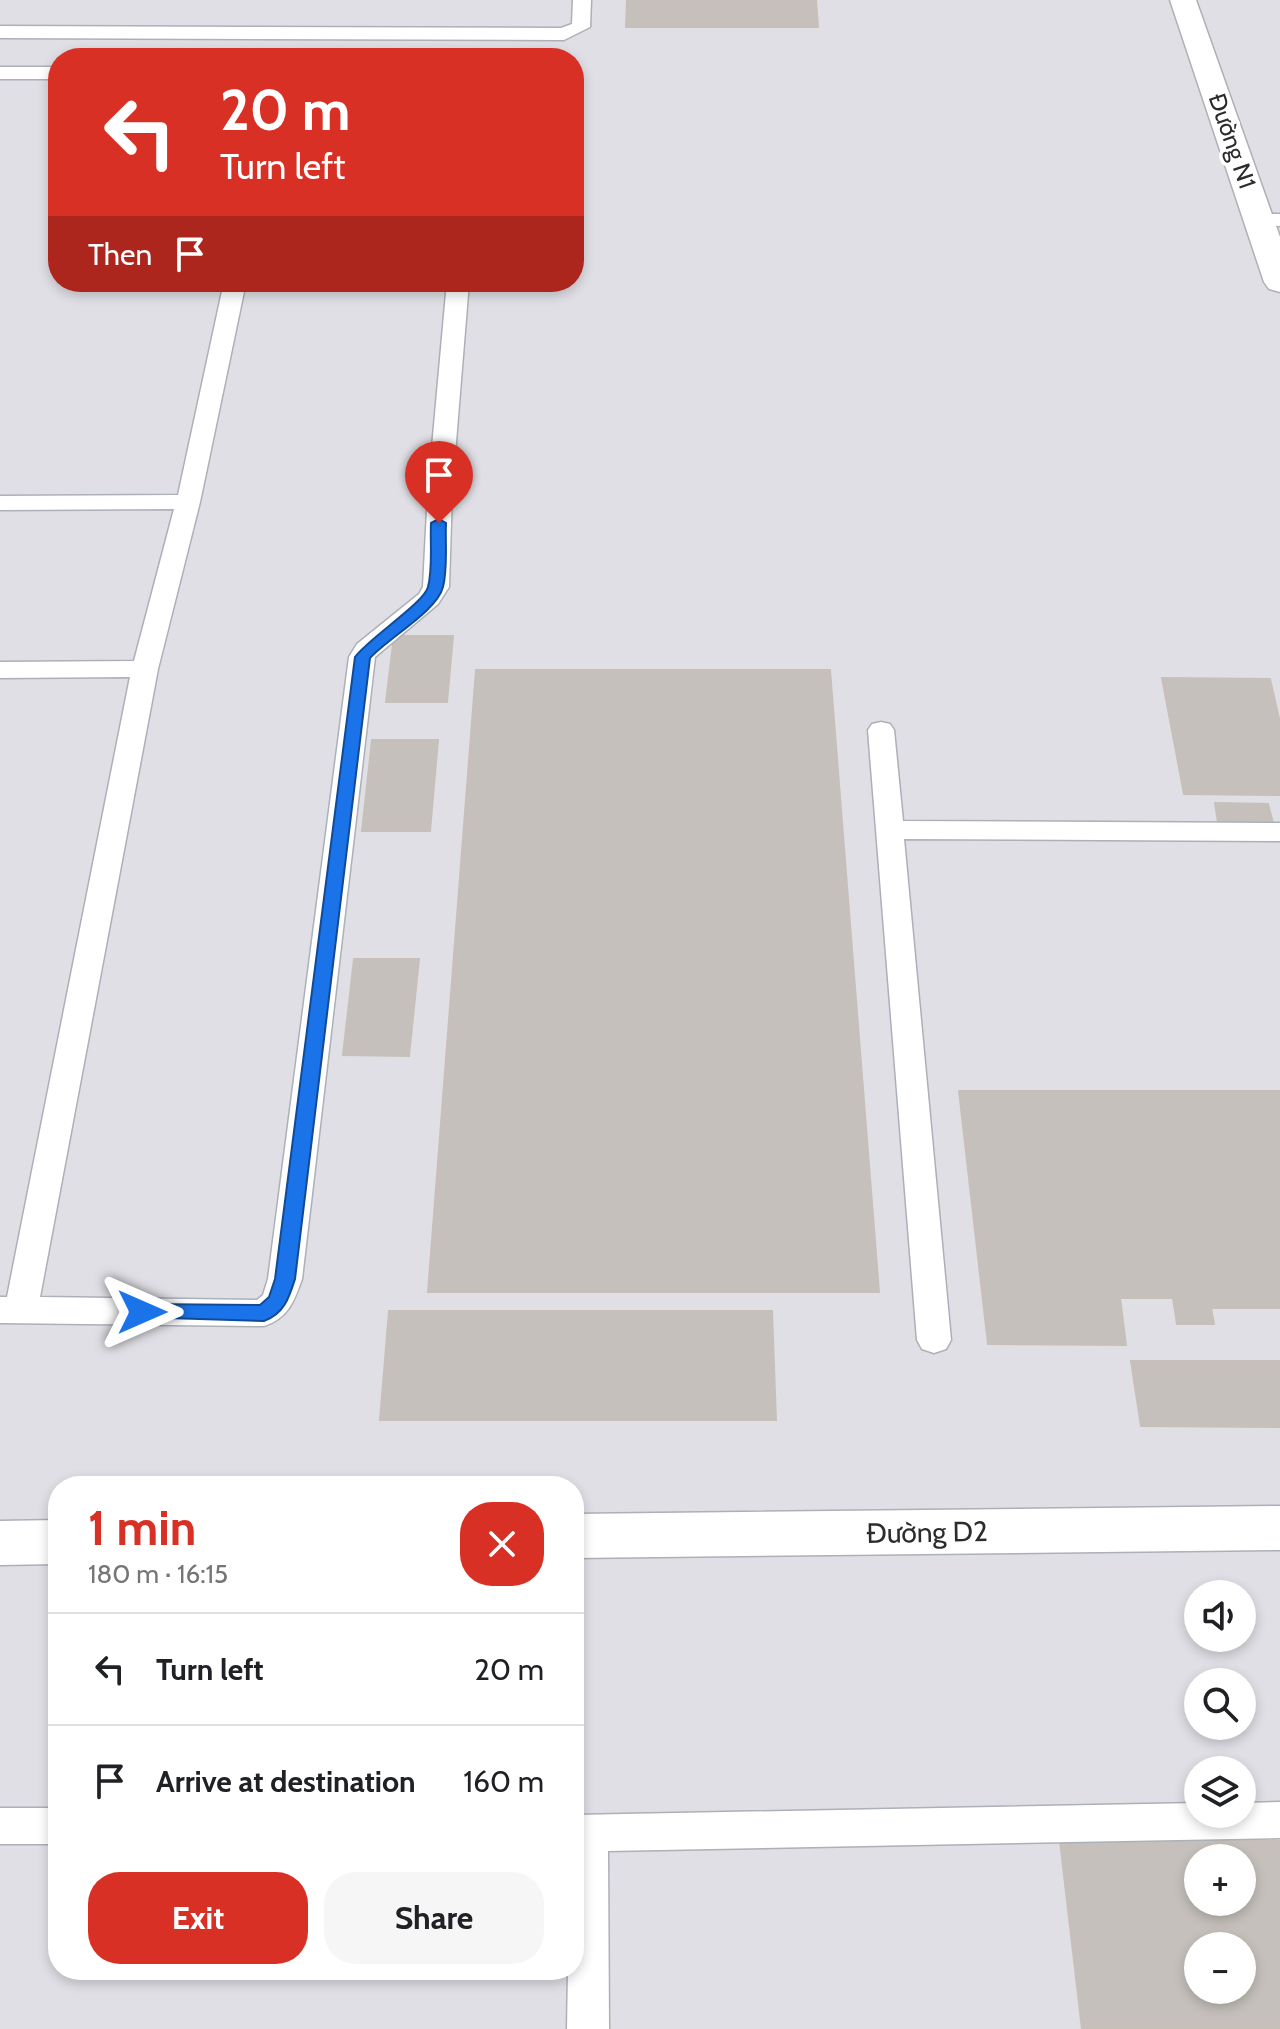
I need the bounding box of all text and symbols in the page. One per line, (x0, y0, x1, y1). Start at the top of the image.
text: 20 m (220, 76, 350, 144)
icon: left (88, 80, 192, 184)
street label: Đường N1 (1203, 89, 1262, 192)
text: Turn left (220, 144, 345, 188)
icon: arrive (168, 232, 212, 276)
text: Then (88, 236, 152, 273)
pin (405, 441, 473, 523)
icon: arrive (417, 453, 461, 497)
position arrow (100, 1270, 184, 1354)
text: 1 min (88, 1499, 196, 1557)
button: close (460, 1502, 544, 1586)
street label: Đường D2 (866, 1514, 988, 1550)
text: 180 m · 16:15 (88, 1558, 228, 1590)
map controls (1184, 1580, 1256, 2004)
button: sound (1184, 1580, 1256, 1652)
icon: left (88, 1647, 132, 1691)
text: Turn left (156, 1651, 264, 1688)
text: 20 m (474, 1651, 544, 1688)
button: search (1184, 1668, 1256, 1740)
button: layers (1184, 1756, 1256, 1828)
icon: arrive (88, 1759, 132, 1803)
text: Arrive at destination (156, 1763, 416, 1800)
text: 160 m (463, 1763, 544, 1800)
button: + (1184, 1844, 1256, 1916)
button: Exit (88, 1872, 308, 1964)
button: Share (324, 1872, 544, 1964)
button: − (1184, 1932, 1256, 2004)

